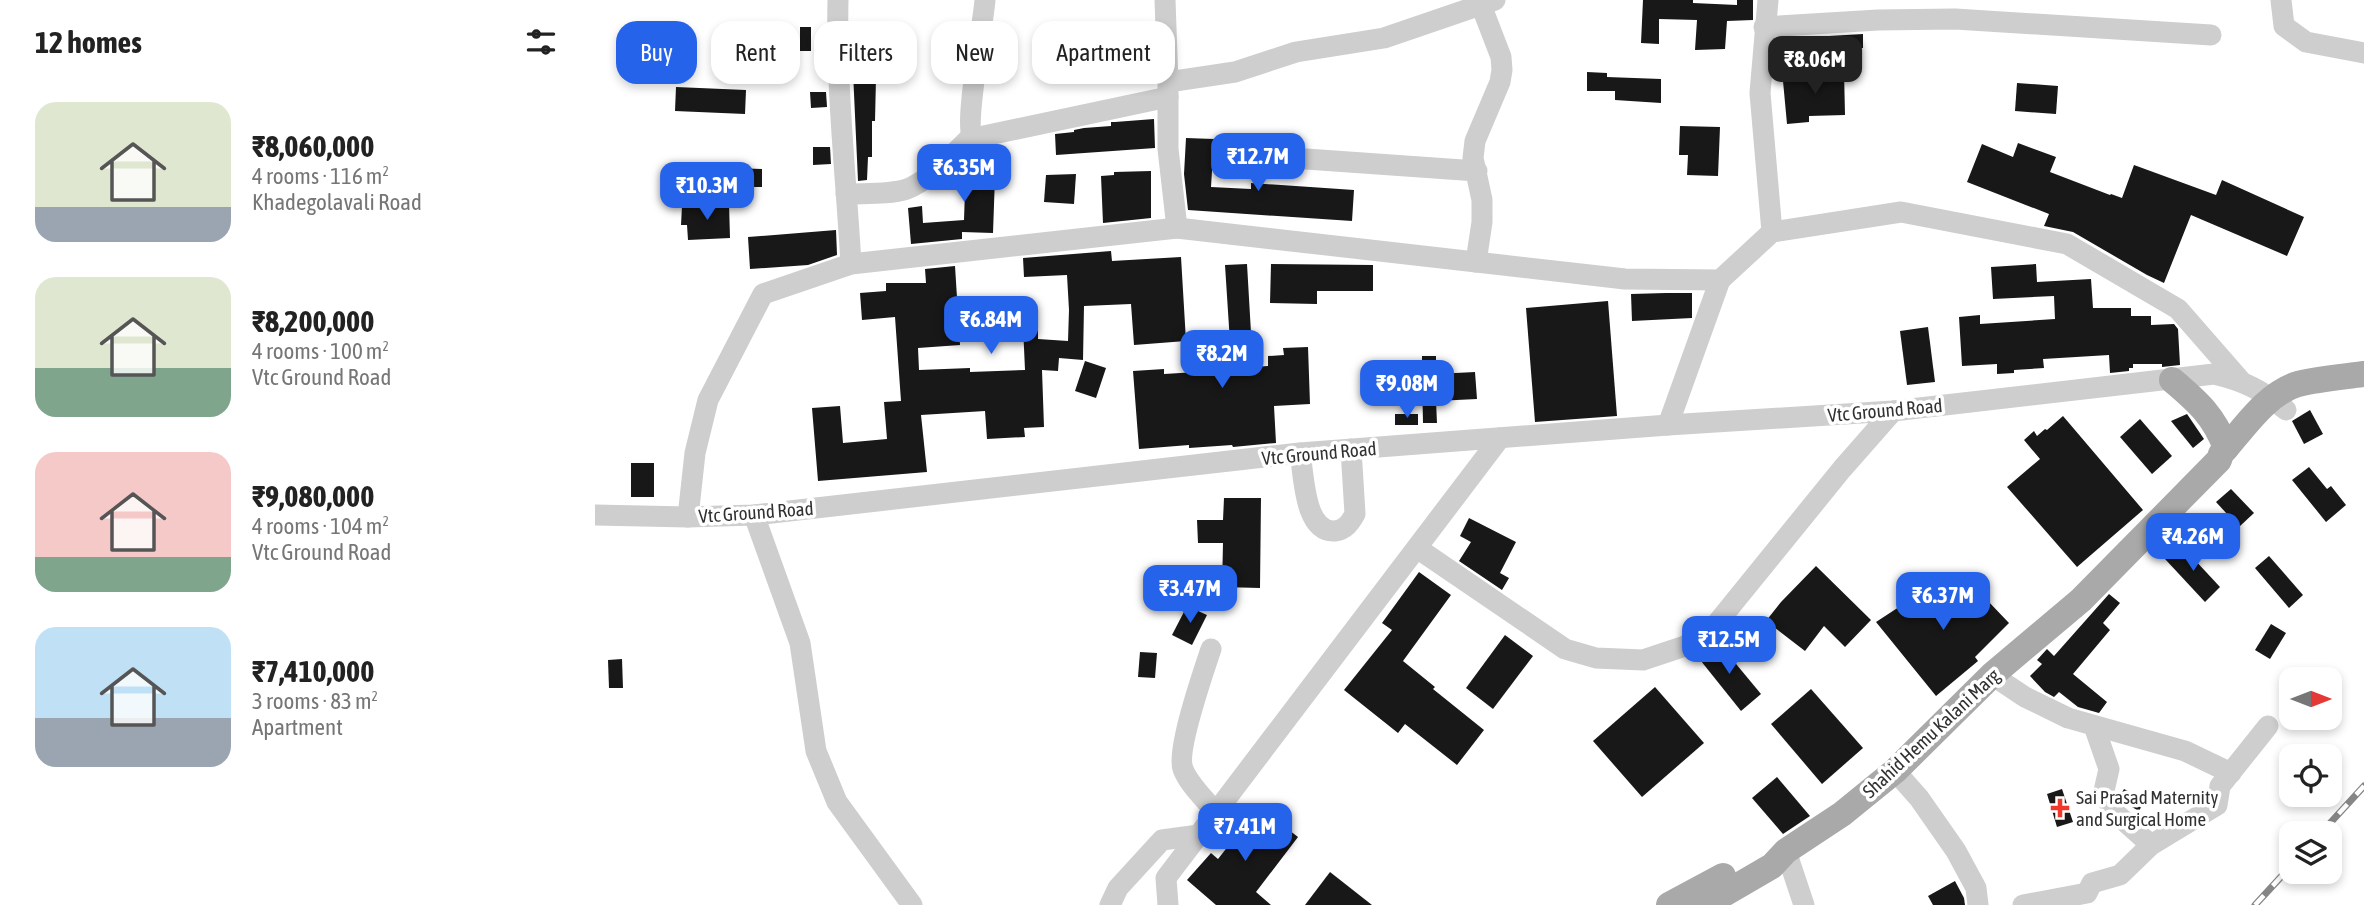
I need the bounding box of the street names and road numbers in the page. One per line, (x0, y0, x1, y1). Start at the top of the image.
street label: Vtc Ground Road (1827, 394, 1943, 426)
street label: Vtc Ground Road (1261, 437, 1377, 469)
street label: Vtc Ground Road (698, 497, 814, 527)
street label: Shahid Hemu Kalani Marg (1858, 663, 2005, 802)

